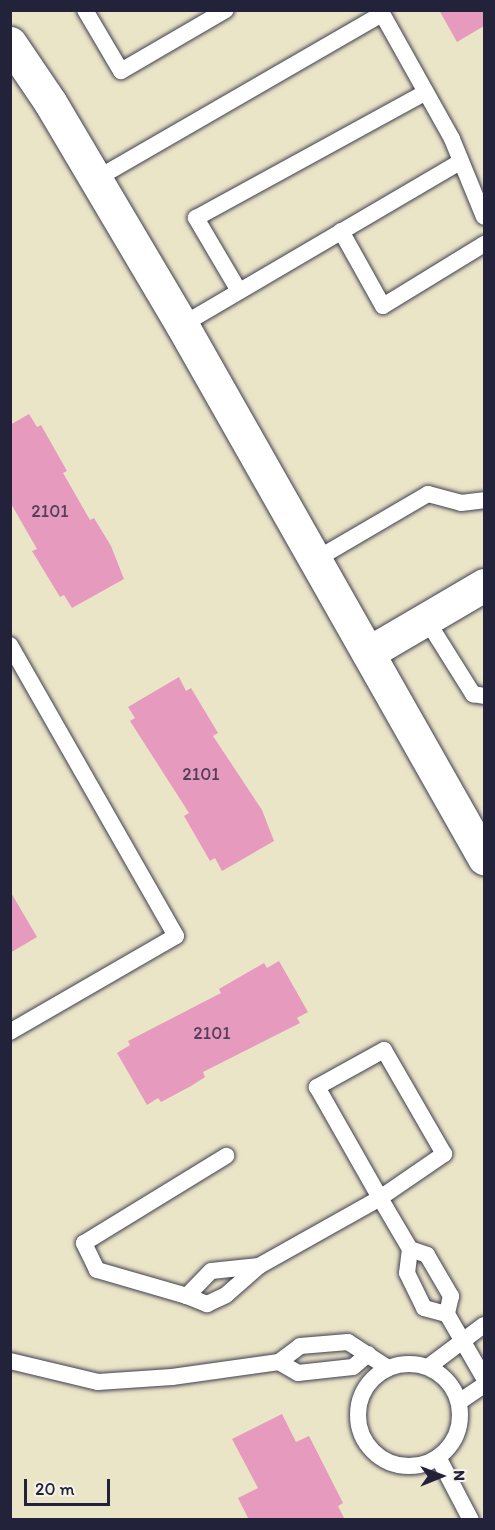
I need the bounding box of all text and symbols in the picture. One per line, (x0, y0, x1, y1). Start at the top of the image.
house number: 2101 (31, 500, 69, 522)
house number: 2101 (182, 763, 220, 785)
house number: 2101 (193, 1022, 231, 1044)
north arrow (411, 1446, 471, 1506)
scale bar (27, 1467, 112, 1505)
text: N (450, 1470, 469, 1481)
text: 20 m (35, 1478, 75, 1500)

